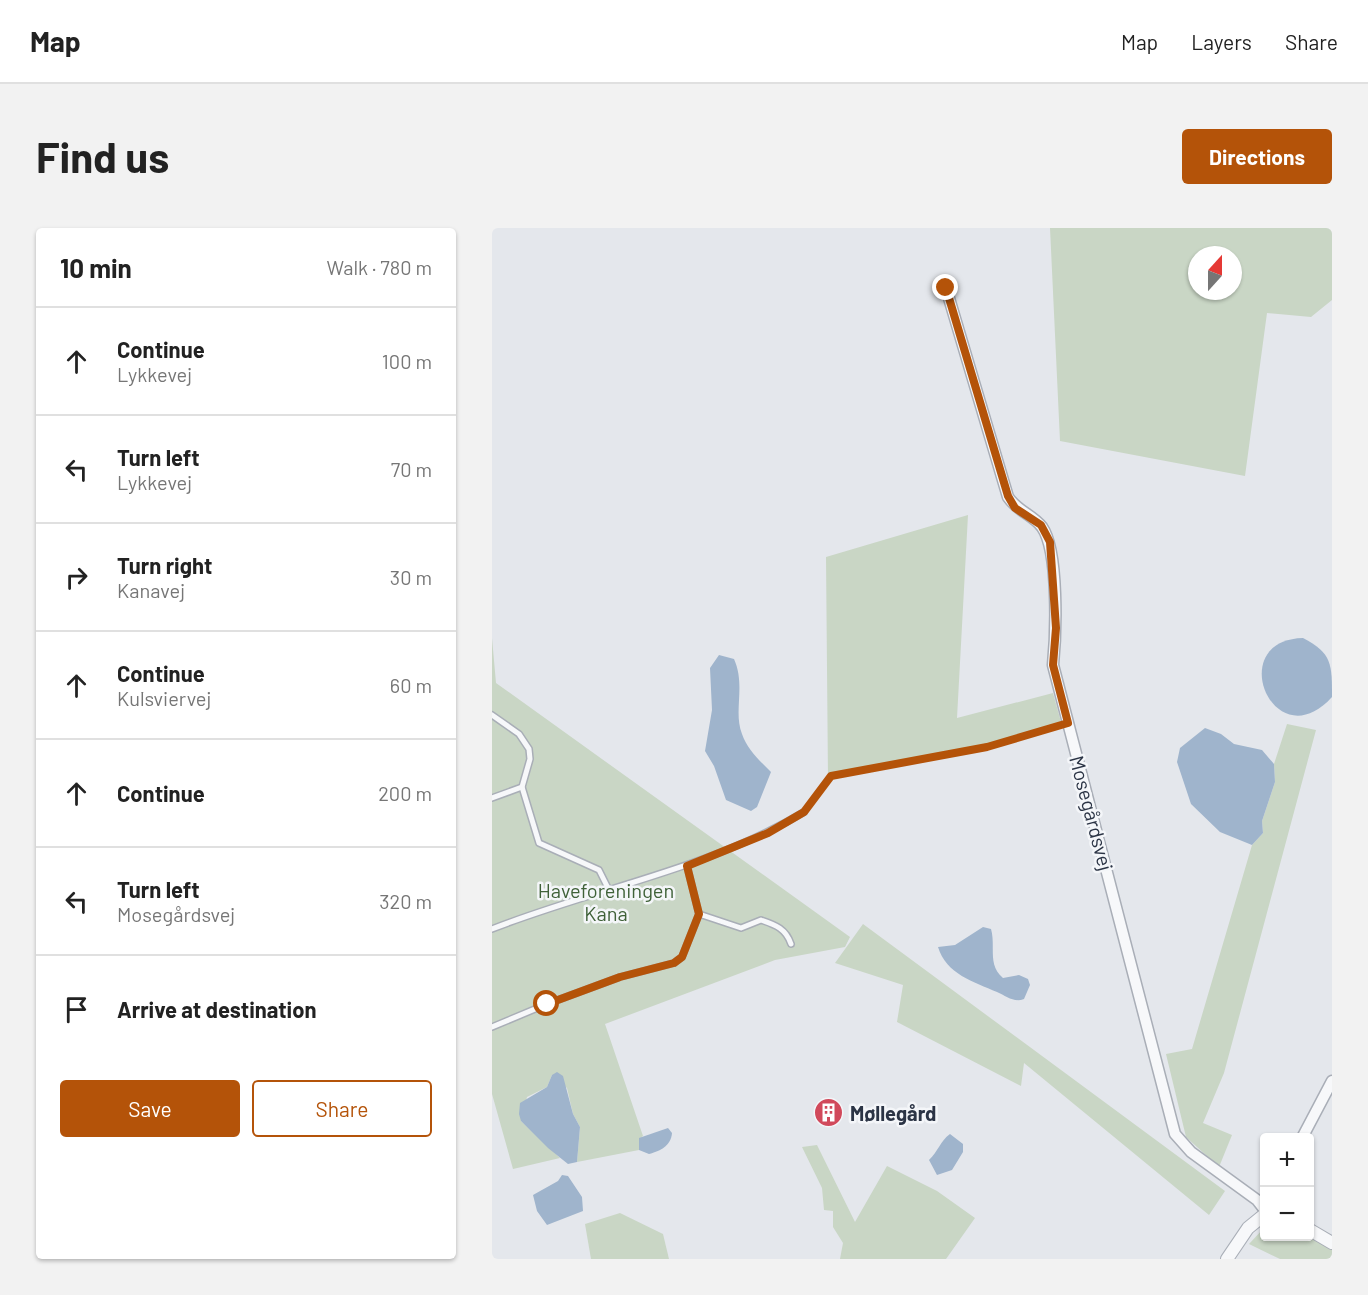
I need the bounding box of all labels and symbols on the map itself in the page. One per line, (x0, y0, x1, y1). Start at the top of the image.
north arrow (1188, 246, 1242, 300)
route end (932, 274, 958, 300)
street label: Mosegårdsvej (1065, 753, 1119, 873)
park label: Haveforeningen Kana (538, 878, 674, 925)
route start (533, 990, 559, 1016)
building icon: Møllegård (813, 1097, 845, 1129)
place label: Møllegård (850, 1101, 936, 1125)

